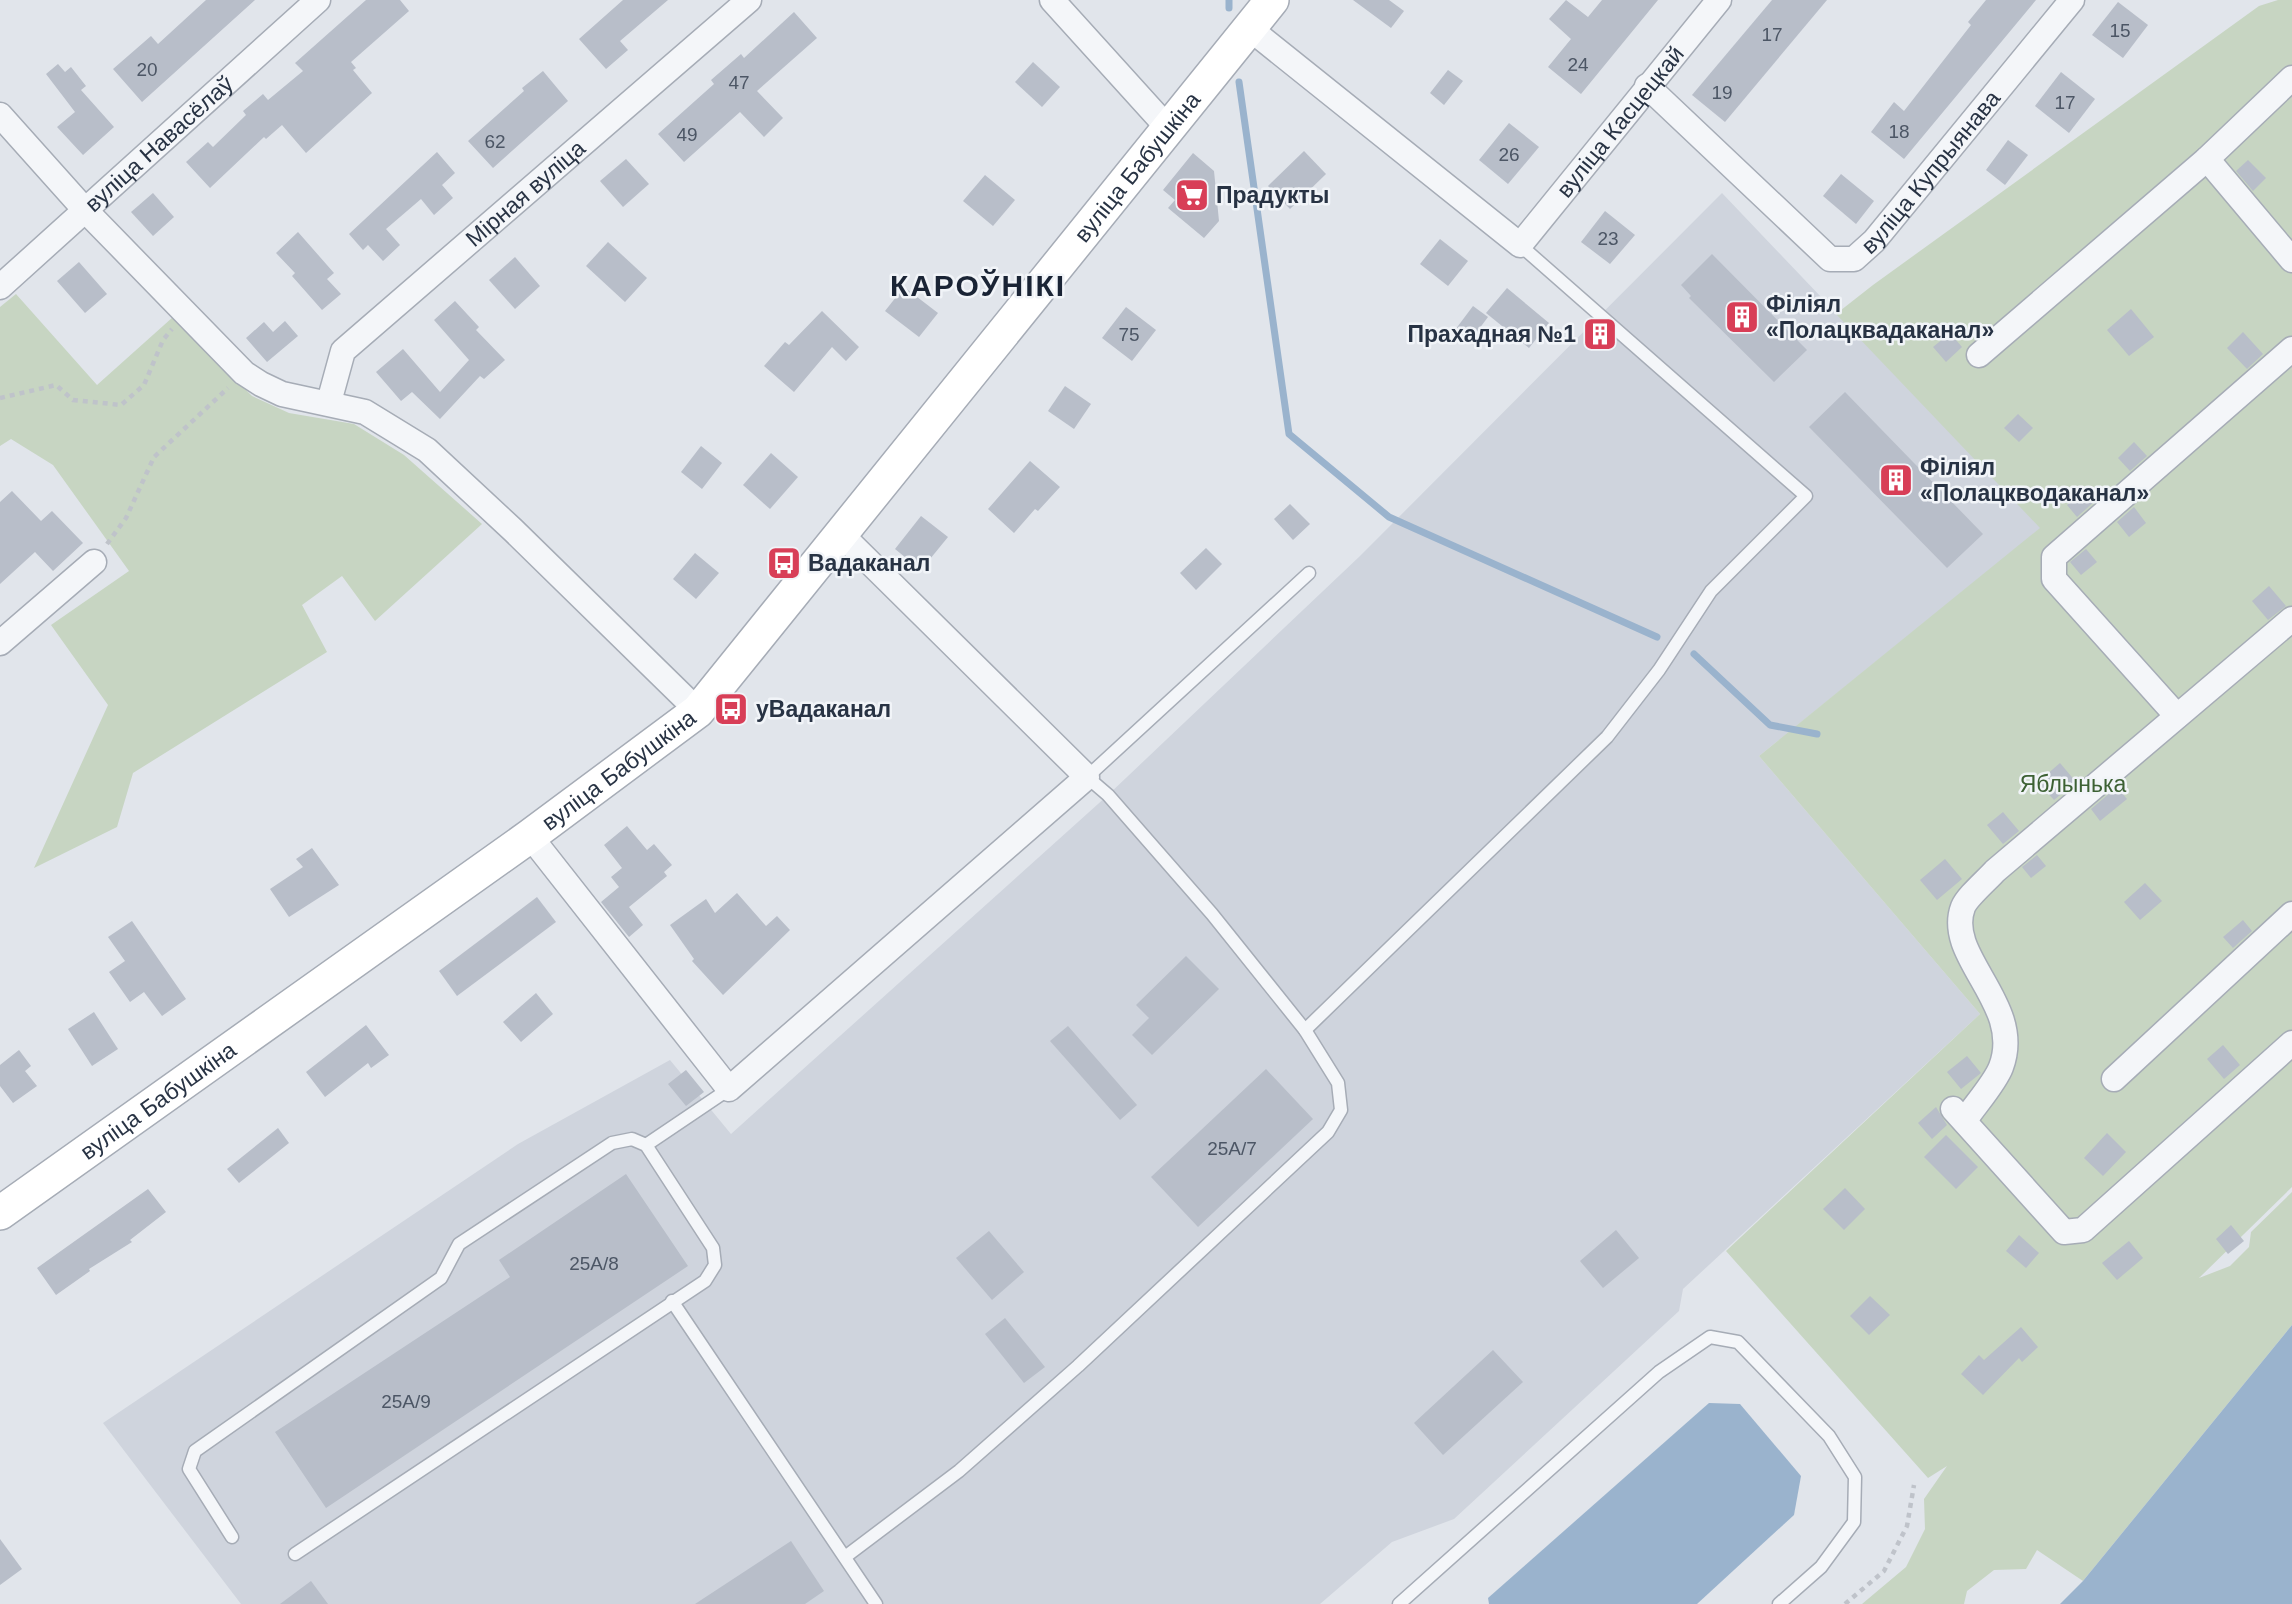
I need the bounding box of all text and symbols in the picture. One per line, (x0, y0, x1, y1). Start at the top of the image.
house number: 15 (2109, 20, 2131, 41)
house number: 17 (1761, 24, 1783, 45)
street label: вуліца Касцецкай (1551, 41, 1689, 202)
house number: 24 (1567, 54, 1589, 75)
house number: 20 (136, 59, 158, 80)
street label: вуліца Навасёлаў (80, 70, 238, 217)
house number: 47 (728, 72, 750, 93)
house number: 19 (1711, 82, 1733, 103)
street label: вуліца Купрыянава (1856, 85, 2005, 259)
street label: вуліца Бабушкіна (1069, 87, 1206, 247)
house number: 17 (2054, 92, 2076, 113)
house number: 18 (1888, 121, 1910, 142)
house number: 49 (676, 124, 698, 145)
house number: 62 (484, 131, 506, 152)
street label: Мірная вуліца (461, 135, 590, 252)
house number: 26 (1498, 144, 1520, 165)
supermarket icon: Прадукты (1173, 176, 1211, 214)
place label: Прадукты (1216, 182, 1329, 208)
house number: 23 (1597, 228, 1619, 249)
district label: КАРОЎНІКІ (890, 269, 1066, 302)
place label: Філіял «Полацквадаканал» (1766, 291, 1994, 343)
building icon: Філіял «Полацквадаканал» (1723, 298, 1761, 336)
building icon: Прахадная №1 (1581, 315, 1619, 353)
place label: Прахадная №1 (1408, 321, 1576, 347)
house number: 75 (1118, 324, 1140, 345)
place label: Філіял «Полацкводаканал» (1920, 454, 2149, 506)
building icon: Філіял «Полацкводаканал» (1877, 461, 1915, 499)
bus stop icon: Вадаканал (765, 544, 803, 582)
place label: Вадаканал (808, 550, 930, 576)
bus stop icon: уВадаканал (712, 690, 750, 728)
place label: уВадаканал (756, 696, 891, 722)
street label: вуліца Бабушкіна (537, 704, 701, 836)
park label: Яблынька (2020, 771, 2127, 797)
street label: вуліца Бабушкіна (75, 1036, 241, 1165)
house number: 25А/7 (1207, 1138, 1257, 1159)
house number: 25А/8 (569, 1253, 619, 1274)
house number: 25А/9 (381, 1391, 431, 1412)

